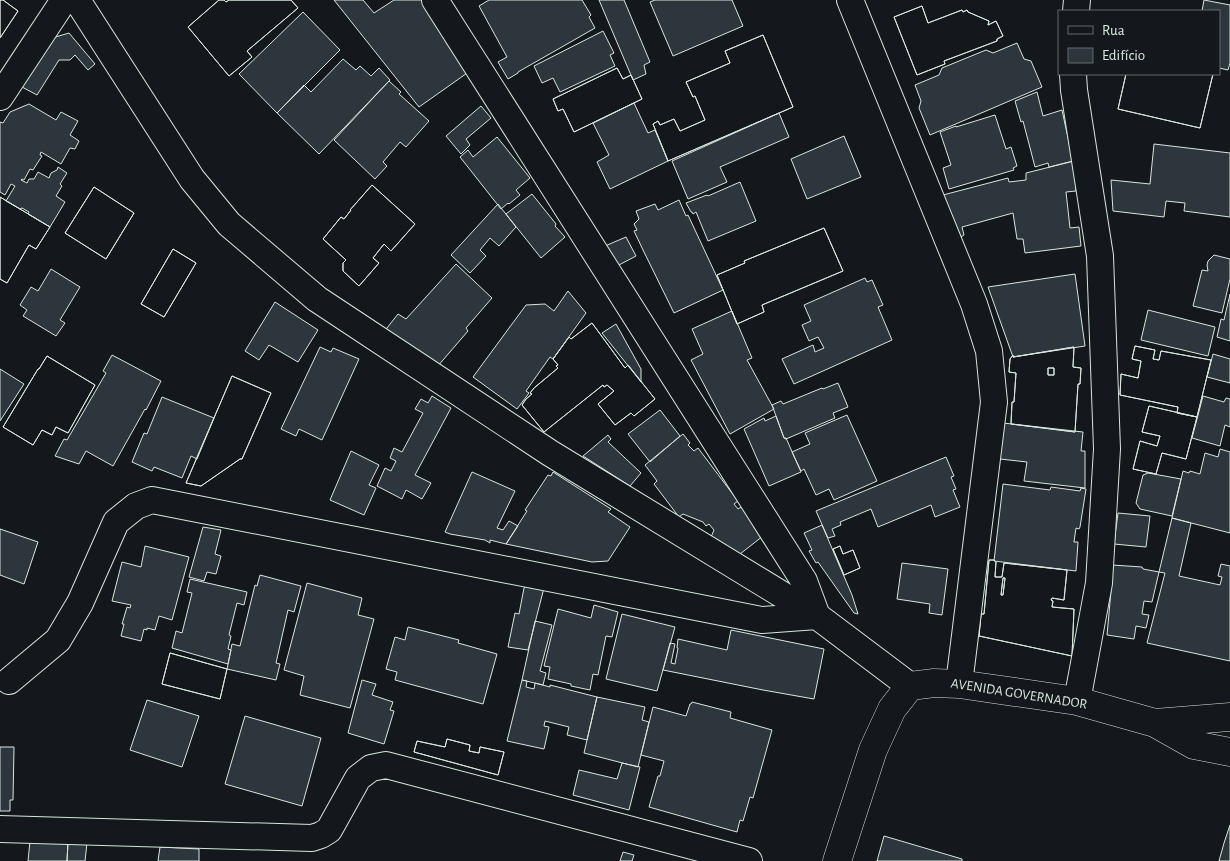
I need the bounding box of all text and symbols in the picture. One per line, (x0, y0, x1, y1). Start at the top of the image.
legend (1058, 10, 1220, 75)
text: Rua (1102, 23, 1125, 38)
text: Edifício (1102, 48, 1145, 63)
street label: AVENIDA GOVERNADOR (950, 676, 1088, 712)

